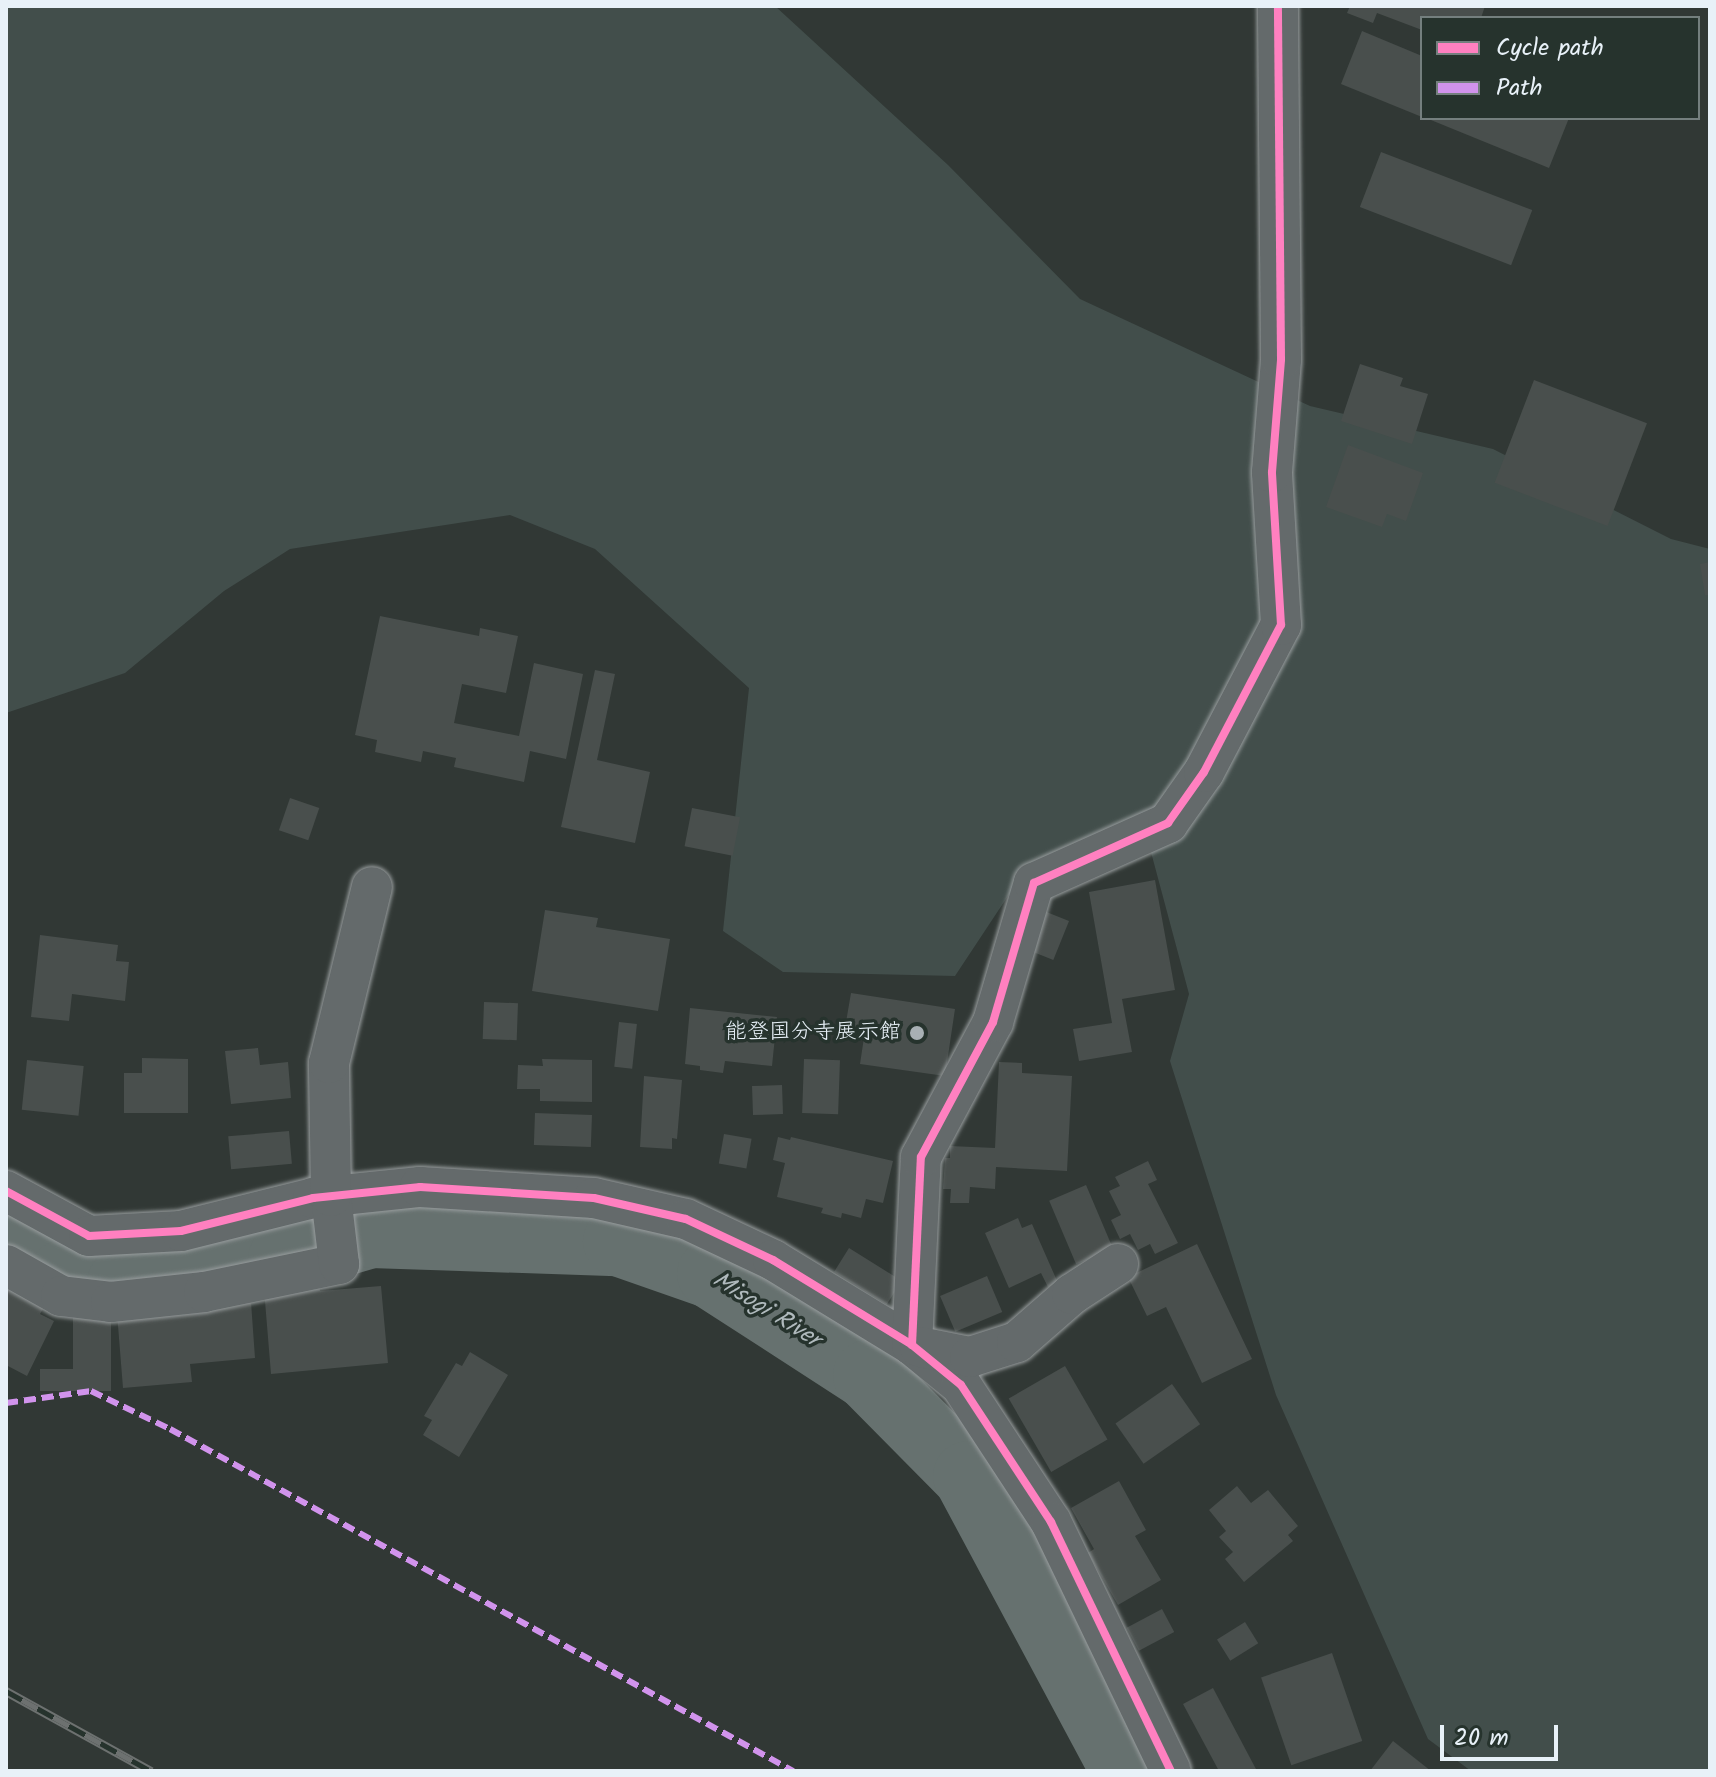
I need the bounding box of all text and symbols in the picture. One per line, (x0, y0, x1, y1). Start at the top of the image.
legend (1420, 16, 1700, 120)
text: Cycle path (1496, 29, 1604, 68)
text: Path (1496, 69, 1542, 108)
place label: 能登国分寺展示館 (725, 1020, 901, 1046)
marker: 能登国分寺展示館 (908, 1024, 926, 1042)
water label: Misogi River (707, 1266, 825, 1354)
scale bar (1444, 1709, 1562, 1759)
text: 20 m (1454, 1719, 1509, 1758)

